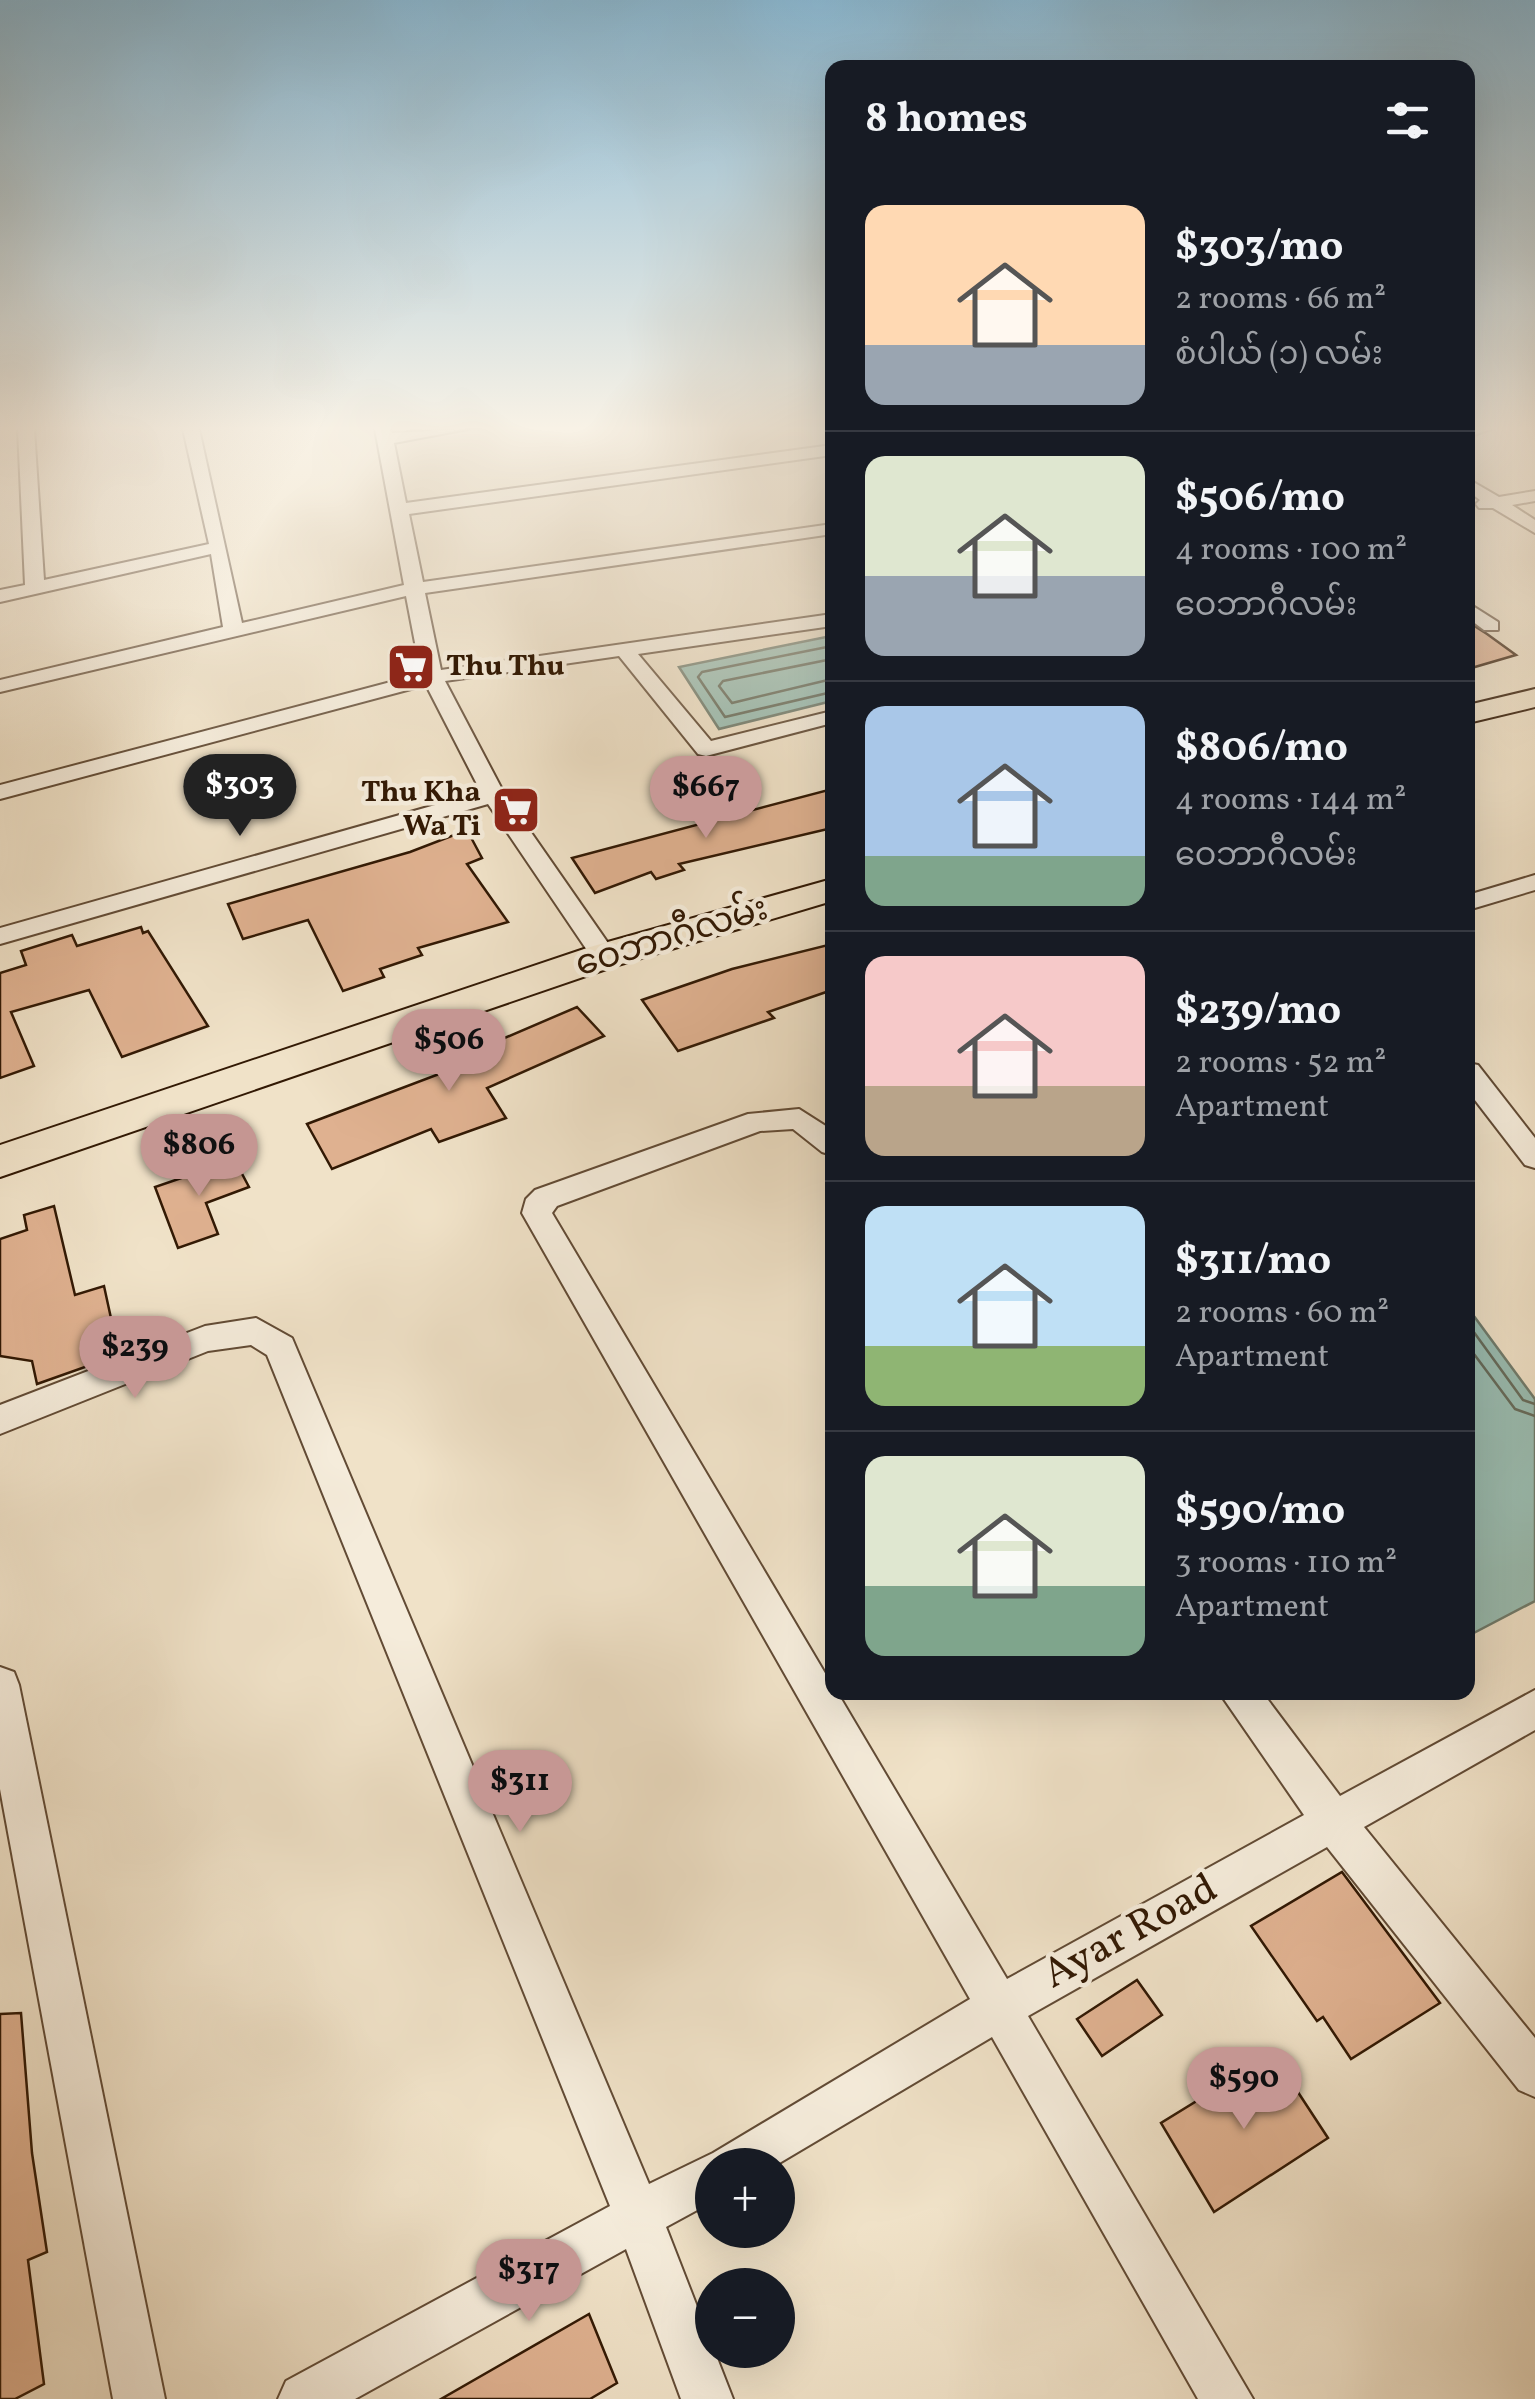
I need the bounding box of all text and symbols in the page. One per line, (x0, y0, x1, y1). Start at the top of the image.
text: 8 homes (865, 91, 1028, 150)
icon: filters (1380, 93, 1435, 148)
text: $303/mo (1175, 219, 1344, 278)
icon: home (945, 245, 1065, 365)
text: 2 rooms · 66 m² (1175, 278, 1386, 322)
text: စံပါယ် (၁) လမ်း (1175, 334, 1383, 378)
text: $506/mo (1175, 470, 1345, 529)
icon: home (945, 496, 1065, 616)
text: 4 rooms · 100 m² (1175, 529, 1407, 573)
text: ဝေဘာဂီလမ်း (1175, 585, 1357, 629)
supermarket icon: Thu Thu (385, 641, 437, 693)
place label: Thu Thu (446, 646, 564, 688)
text: $806/mo (1175, 720, 1348, 779)
icon: home (945, 746, 1065, 866)
pin: $303 (181, 754, 299, 839)
pin: $667 (647, 756, 765, 841)
text: $303 (205, 764, 275, 808)
text: $667 (672, 766, 740, 810)
place label: Thu Kha Wa Ti (361, 772, 481, 848)
text: 4 rooms · 144 m² (1175, 779, 1406, 823)
supermarket icon: Thu Kha Wa Ti (490, 784, 542, 836)
text: ဝေဘာဂီလမ်း (1175, 835, 1357, 879)
street label: ဝေဘာဂီလမ်း (569, 883, 774, 990)
text: $239/mo (1175, 983, 1341, 1042)
icon: home (945, 996, 1065, 1116)
pin: $506 (390, 1009, 508, 1094)
text: $506 (414, 1019, 484, 1063)
text: 2 rooms · 52 m² (1175, 1042, 1386, 1086)
text: Apartment (1175, 1086, 1329, 1130)
pin: $806 (140, 1114, 258, 1199)
text: $806 (163, 1124, 235, 1168)
text: $311/mo (1175, 1233, 1331, 1292)
icon: home (945, 1246, 1065, 1366)
text: 2 rooms · 60 m² (1175, 1292, 1389, 1336)
pin: $239 (76, 1316, 194, 1401)
text: $239 (101, 1326, 169, 1370)
text: Apartment (1175, 1336, 1329, 1380)
text: $590/mo (1175, 1483, 1345, 1542)
icon: home (945, 1496, 1065, 1616)
text: 3 rooms · 110 m² (1175, 1542, 1397, 1586)
text: Apartment (1175, 1586, 1329, 1630)
pin: $311 (461, 1750, 579, 1835)
text: $311 (490, 1760, 550, 1804)
street label: Ayar Road (1033, 1861, 1229, 2005)
pin: $590 (1185, 2047, 1303, 2132)
text: $590 (1209, 2057, 1279, 2101)
map controls (695, 2148, 795, 2368)
button: + (695, 2148, 795, 2248)
pin: $317 (470, 2239, 588, 2324)
text: $317 (498, 2249, 560, 2293)
button: − (695, 2268, 795, 2368)

